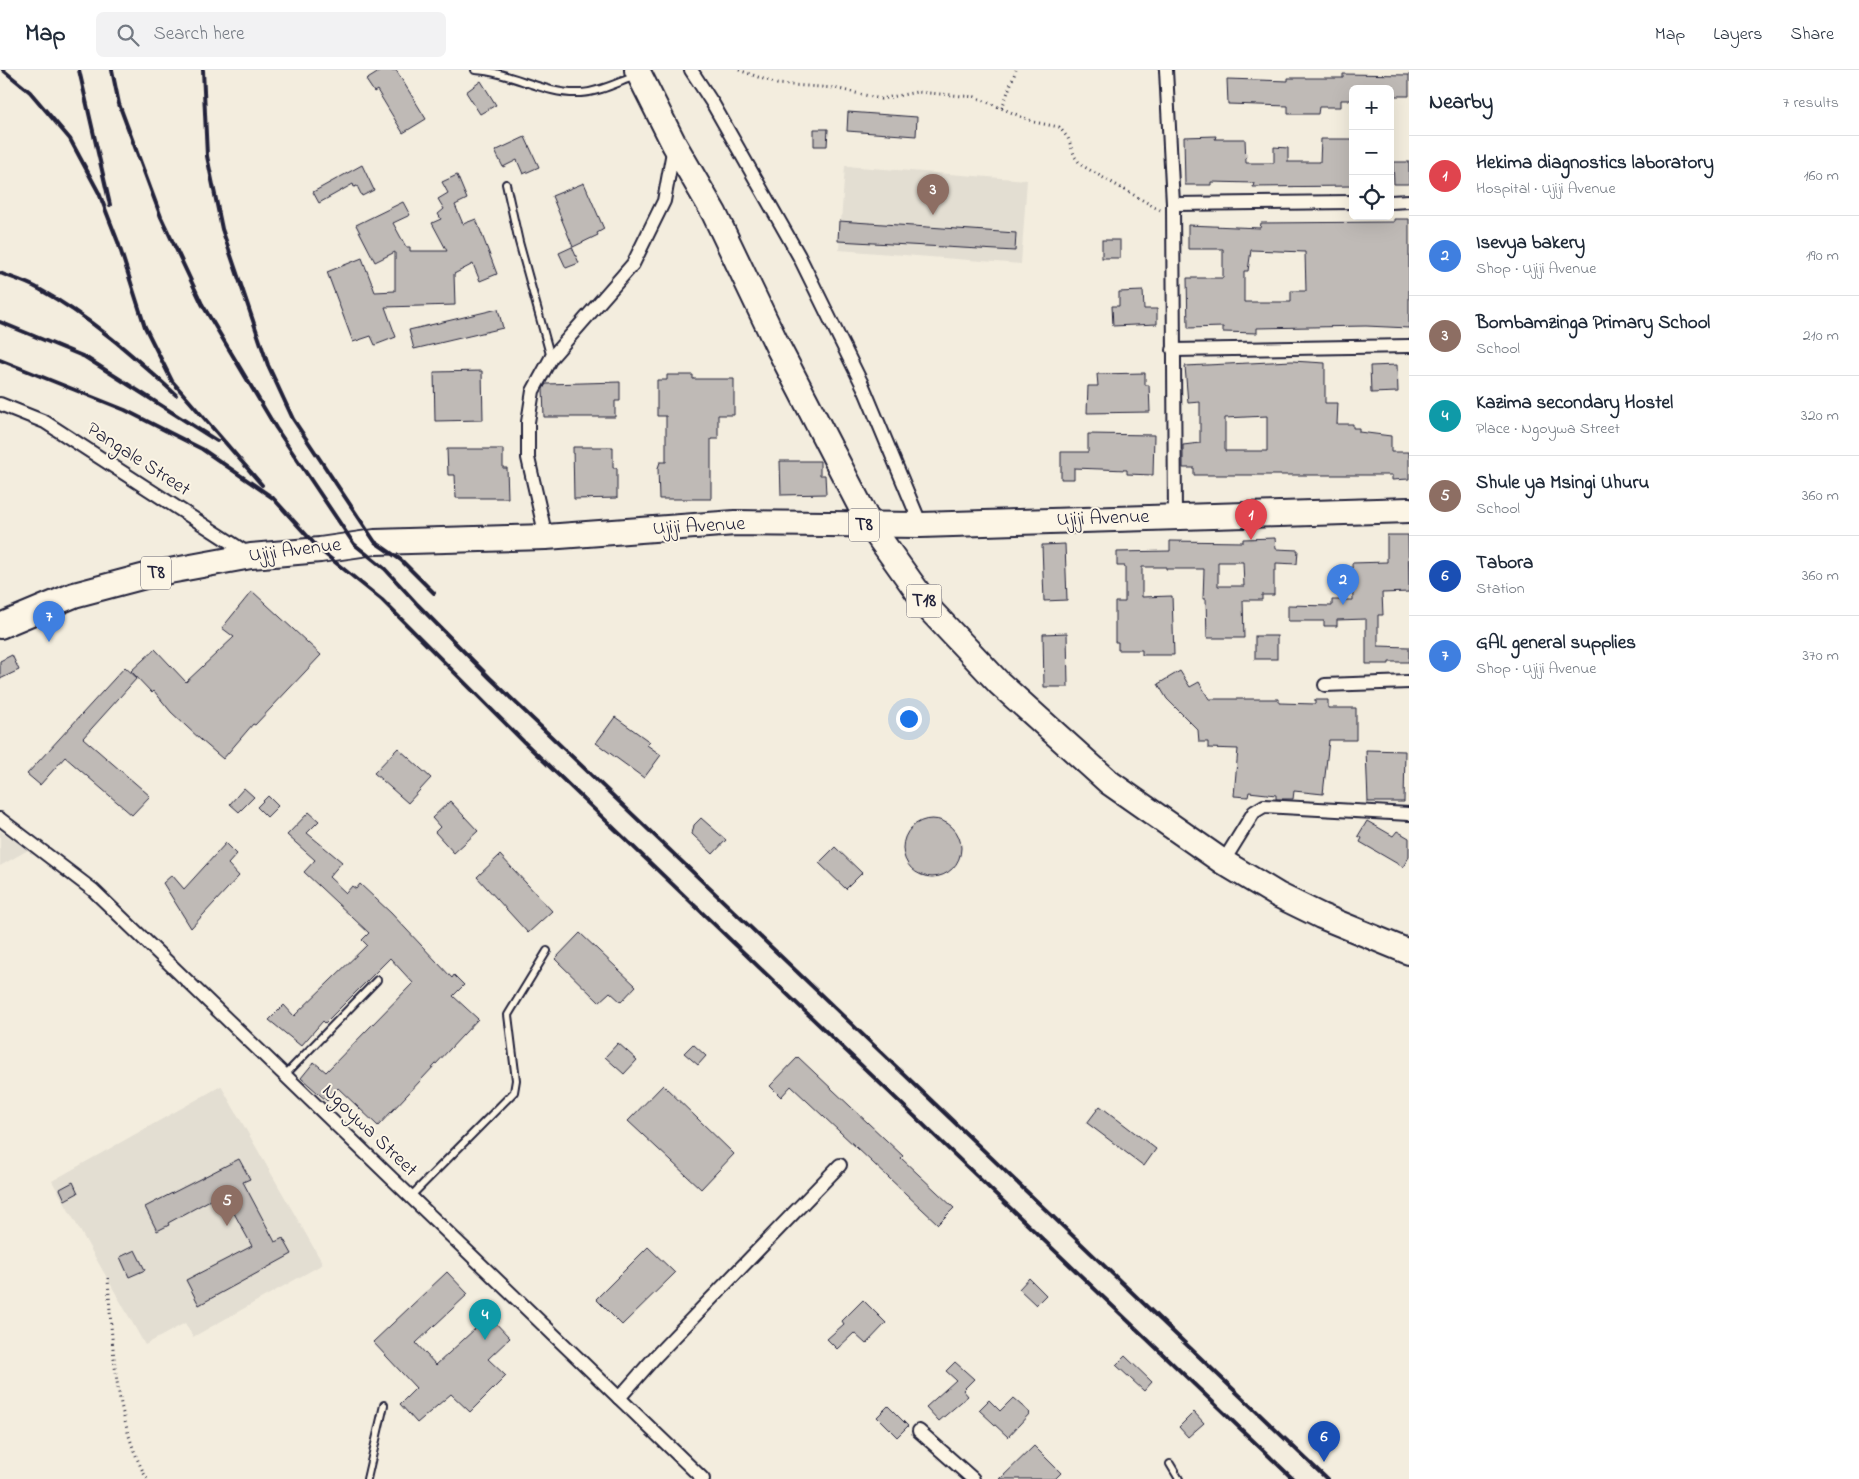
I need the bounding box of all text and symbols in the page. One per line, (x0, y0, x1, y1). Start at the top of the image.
search box (96, 12, 446, 57)
text: Map (25, 17, 66, 52)
icon: search (114, 21, 142, 49)
text: Search here (154, 21, 245, 48)
text: Map (1655, 22, 1685, 48)
text: Layers (1713, 22, 1763, 48)
text: Share (1791, 22, 1834, 48)
map controls (1349, 85, 1394, 220)
button: + (1349, 85, 1394, 130)
text: Nearby (1429, 88, 1493, 118)
text: 7 results (1783, 91, 1839, 115)
button: − (1349, 130, 1394, 175)
text: Hekima diagnostics laboratory (1476, 150, 1714, 177)
text: 1 (1442, 164, 1448, 188)
text: 160 m (1804, 164, 1839, 188)
pin: 3 (917, 174, 949, 215)
button: locate (1349, 175, 1394, 220)
text: Hospital · Ujiji Avenue (1476, 177, 1616, 201)
text: Isevya bakery (1476, 230, 1585, 257)
text: 2 (1441, 244, 1449, 268)
text: 190 m (1806, 244, 1839, 268)
text: Shop · Ujiji Avenue (1476, 257, 1596, 281)
text: Bombamzinga Primary School (1476, 310, 1710, 337)
text: 3 (1442, 324, 1448, 348)
text: 210 m (1803, 324, 1839, 348)
text: School (1476, 337, 1520, 361)
text: Kazima secondary Hostel (1476, 390, 1673, 417)
text: 4 (1442, 404, 1448, 428)
text: 320 m (1801, 404, 1839, 428)
street label: Pangale Street (80, 416, 196, 505)
text: Place · Ngoywa Street (1476, 417, 1620, 441)
text: Shule ya Msingi Uhuru (1476, 470, 1649, 497)
text: 5 (1440, 484, 1450, 508)
text: 360 m (1802, 484, 1839, 508)
text: School (1476, 497, 1520, 521)
pin: 1 (1235, 499, 1267, 540)
street label: Ujiji Avenue (1056, 503, 1150, 535)
road number: T8 (849, 508, 879, 542)
street label: Ujiji Avenue (652, 510, 746, 544)
street label: Ujiji Avenue (247, 531, 343, 571)
text: Tabora (1476, 550, 1533, 577)
road number: T8 (141, 556, 171, 590)
pin: 2 (1327, 564, 1359, 605)
text: 6 (1441, 564, 1449, 588)
text: 360 m (1802, 564, 1839, 588)
text: Station (1476, 577, 1525, 601)
road number: T18 (906, 584, 942, 618)
pin: 7 (33, 601, 65, 642)
text: GAL general supplies (1476, 630, 1636, 657)
text: 7 (1442, 644, 1448, 668)
text: 370 m (1802, 644, 1839, 668)
text: Shop · Ujiji Avenue (1476, 657, 1596, 681)
your location (896, 706, 922, 732)
street label: Ngoywa Street (314, 1078, 424, 1185)
pin: 5 (211, 1185, 243, 1226)
pin: 4 (469, 1299, 501, 1340)
pin: 6 (1308, 1421, 1340, 1462)

